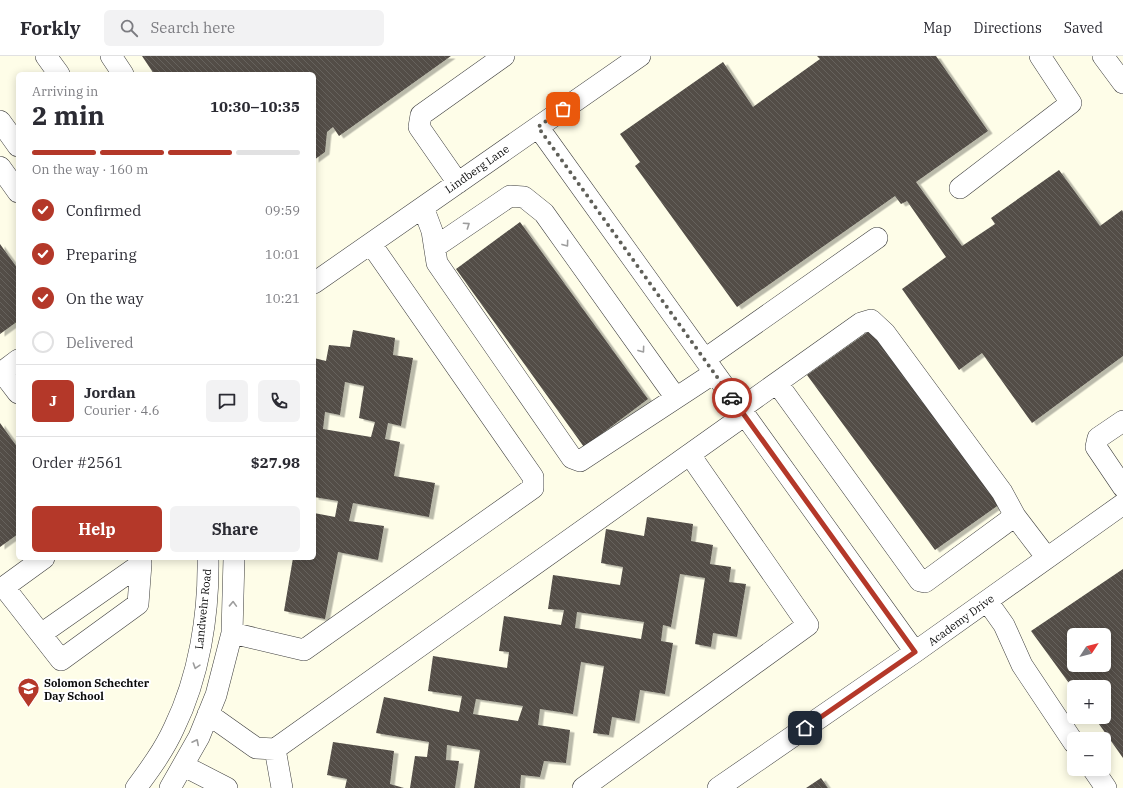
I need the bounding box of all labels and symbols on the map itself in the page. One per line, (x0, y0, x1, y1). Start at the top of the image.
pin (546, 92, 580, 126)
street label: Lindberg Lane (442, 142, 512, 196)
one-way arrow (463, 222, 470, 230)
one-way arrow (561, 240, 568, 247)
one-way arrow (637, 346, 645, 353)
courier (712, 378, 752, 418)
street label: Landwehr Road (192, 568, 214, 650)
street label: Academy Drive (925, 591, 997, 649)
one-way arrow (229, 601, 237, 607)
north arrow (1067, 628, 1111, 672)
one-way arrow (192, 662, 201, 669)
school or university icon: Solomon Schechter Day School (16, 676, 42, 709)
place label: Solomon Schechter Day School (44, 676, 150, 703)
pin (788, 711, 822, 745)
one-way arrow (191, 739, 199, 746)

